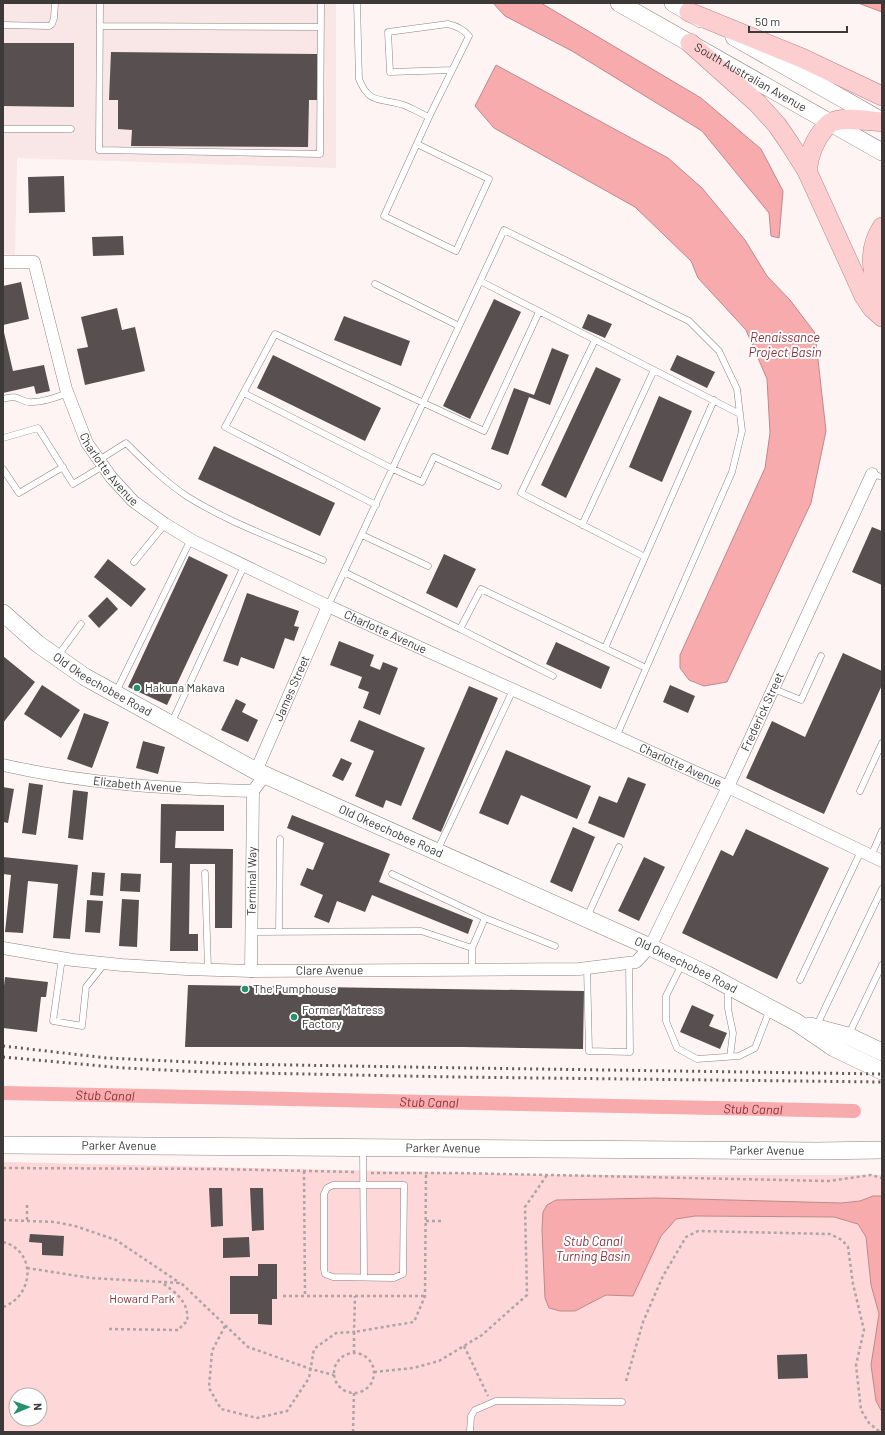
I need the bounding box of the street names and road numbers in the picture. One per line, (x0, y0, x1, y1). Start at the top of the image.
street label: South Australian Avenue (692, 39, 809, 114)
street label: Charlotte Avenue (78, 430, 141, 508)
street label: Charlotte Avenue (342, 606, 429, 656)
street label: Old Okeechobee Road (51, 649, 155, 718)
street label: James Street (271, 653, 312, 723)
street label: Frederick Street (737, 670, 786, 753)
street label: Charlotte Avenue (637, 740, 724, 789)
street label: Elizabeth Avenue (92, 773, 182, 794)
street label: Old Okeechobee Road (337, 801, 446, 860)
street label: Terminal Way (244, 846, 258, 916)
street label: Old Okeechobee Road (633, 933, 740, 995)
street label: Clare Avenue (296, 962, 363, 977)
street label: Parker Avenue (82, 1138, 156, 1152)
street label: Parker Avenue (406, 1140, 480, 1155)
street label: Parker Avenue (730, 1142, 804, 1157)

